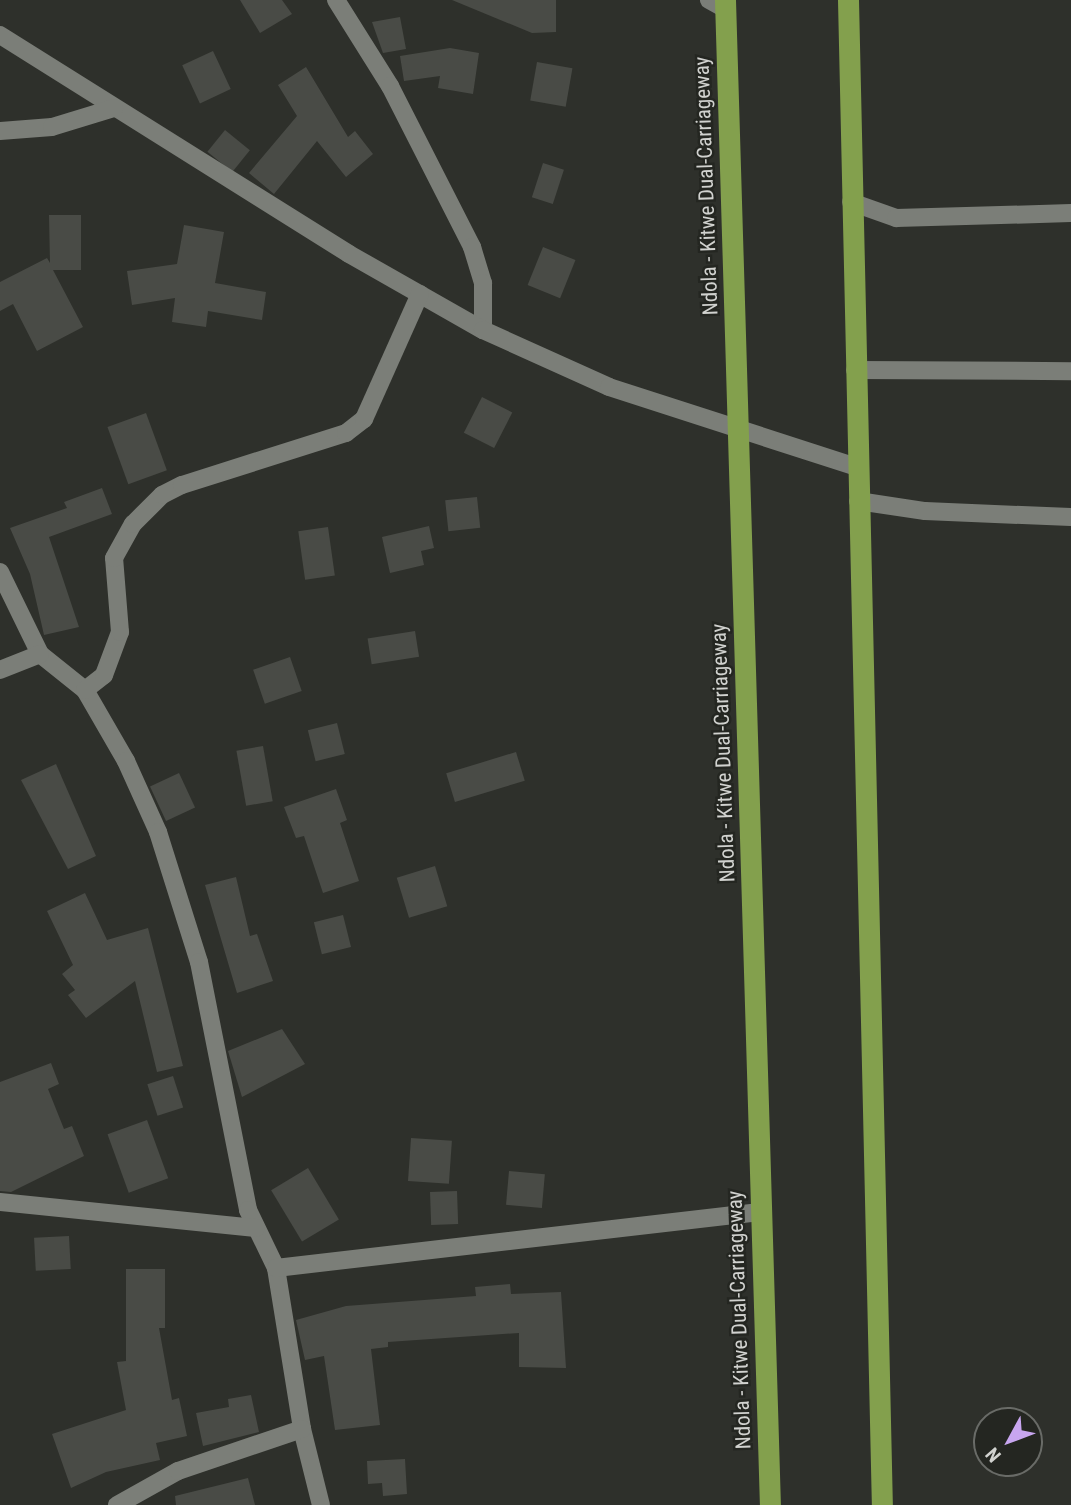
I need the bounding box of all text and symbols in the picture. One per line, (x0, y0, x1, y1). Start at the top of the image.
street label: Ndola - Kitwe Dual-Carriageway (689, 56, 723, 316)
street label: Ndola - Kitwe Dual-Carriageway (706, 623, 740, 883)
street label: Ndola - Kitwe Dual-Carriageway (722, 1190, 756, 1450)
north arrow (973, 1407, 1043, 1477)
text: N (981, 1443, 1006, 1467)

